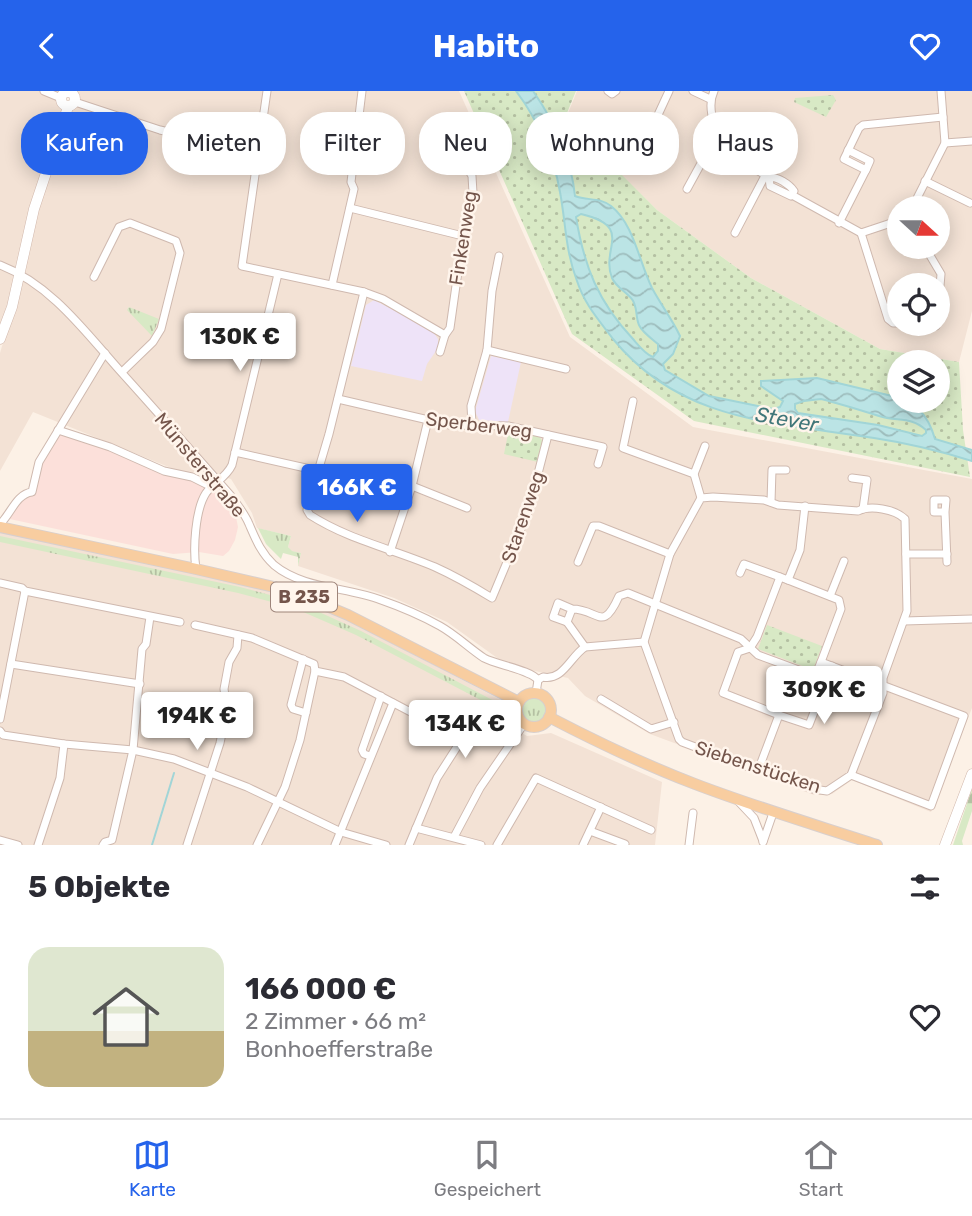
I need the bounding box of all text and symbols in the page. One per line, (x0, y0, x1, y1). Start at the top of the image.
icon: back (28, 27, 66, 65)
text: Habito (433, 27, 539, 65)
icon: heart (906, 27, 944, 65)
chip: Kaufen (21, 112, 148, 175)
chip: Mieten (162, 112, 286, 175)
chip: Filter (300, 112, 405, 175)
chip: Neu (419, 112, 512, 175)
chip: Wohnung (526, 112, 679, 175)
chip: Haus (693, 112, 798, 175)
street label: Finkenweg (444, 189, 482, 287)
north arrow (887, 196, 950, 259)
map controls (887, 196, 950, 413)
button: locate (887, 273, 950, 336)
pin: 130K € (183, 313, 297, 373)
text: 130K € (200, 322, 280, 350)
button: layers (887, 350, 950, 413)
water label: Stever (754, 401, 821, 437)
street label: Sperberweg (424, 407, 534, 443)
street label: Münsterstraße (150, 408, 250, 522)
pin: 166K € (300, 465, 414, 524)
street label: Starenweg (497, 468, 549, 566)
text: 166K € (317, 473, 397, 501)
road number: B 235 (271, 583, 337, 611)
pin: 309K € (767, 667, 881, 726)
text: 309K € (782, 675, 866, 703)
pin: 194K € (140, 693, 254, 752)
text: 194K € (157, 701, 237, 729)
pin: 134K € (408, 701, 522, 760)
text: 134K € (425, 709, 505, 737)
street label: Siebenstücken (692, 736, 824, 798)
icon: filters (906, 868, 944, 906)
text: 5 Objekte (28, 869, 170, 905)
text: 166 000 € (245, 971, 397, 1007)
icon: home (84, 975, 168, 1059)
icon: heart (906, 998, 944, 1036)
text: 2 Zimmer · 66 m² (245, 1007, 426, 1035)
text: Bonhoefferstraße (245, 1035, 433, 1063)
tab: Karte (129, 1136, 176, 1201)
tab: Gespeichert (434, 1136, 541, 1201)
tab: Start (799, 1136, 843, 1201)

